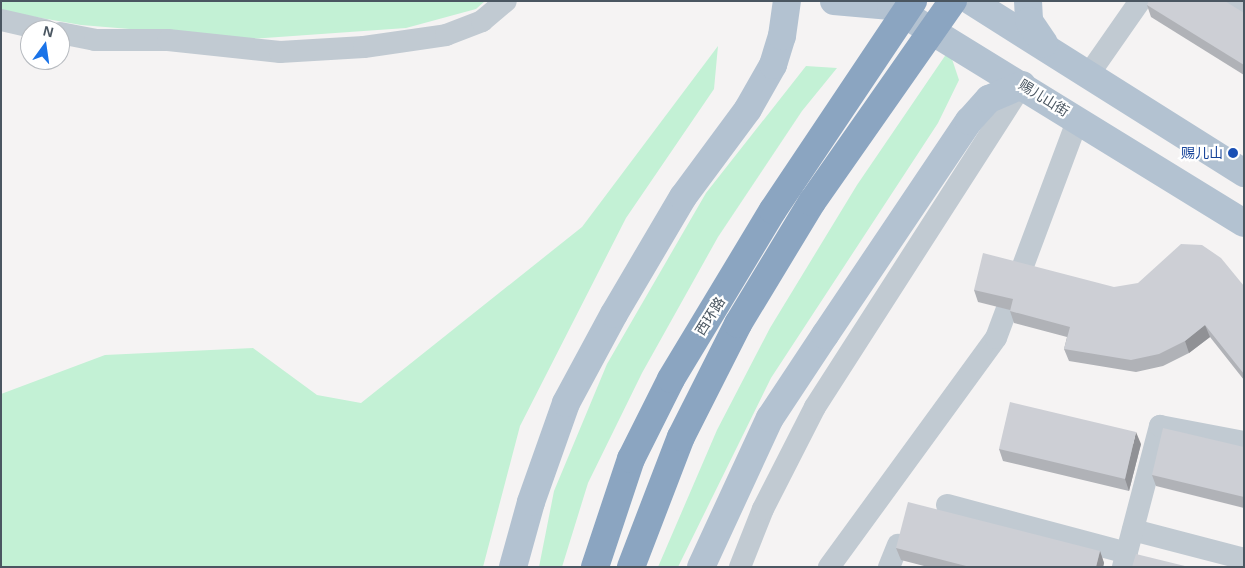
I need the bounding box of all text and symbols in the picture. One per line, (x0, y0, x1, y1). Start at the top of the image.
north arrow (20, 20, 70, 70)
text: N (42, 22, 55, 40)
street label: 赐儿山街 (1016, 76, 1072, 120)
place label: 赐儿山 (1181, 145, 1223, 161)
marker: 赐儿山 (1227, 147, 1239, 159)
street label: 西环路 (692, 294, 728, 338)

